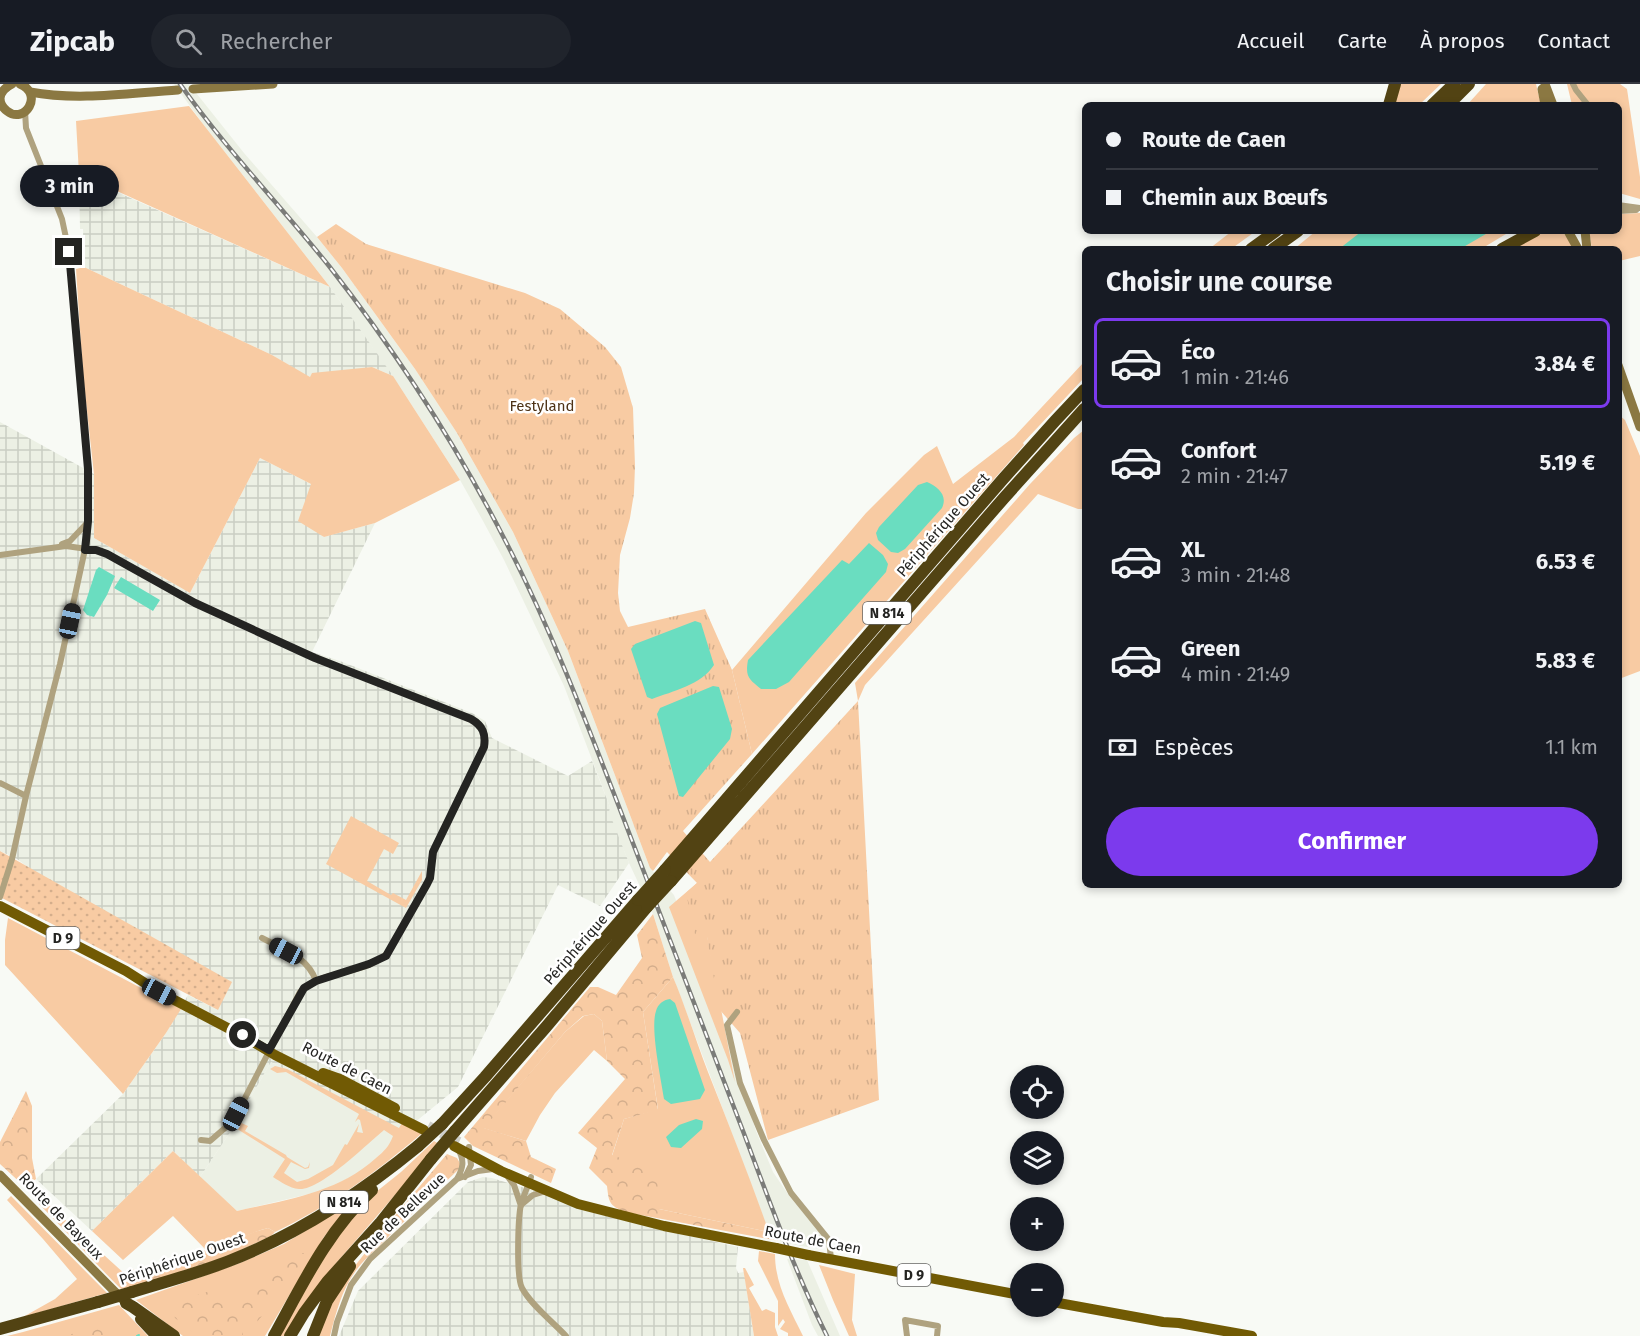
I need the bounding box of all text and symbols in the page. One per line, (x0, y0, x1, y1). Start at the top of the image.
search box (151, 14, 571, 68)
text: Zipcab (30, 25, 115, 58)
icon: search (172, 25, 205, 58)
text: Rechercher (220, 28, 332, 55)
text: Accueil (1237, 28, 1304, 54)
text: Carte (1337, 28, 1387, 54)
text: À propos (1420, 28, 1505, 54)
text: Contact (1538, 28, 1610, 54)
text: Route de Caen (1142, 126, 1286, 153)
callout: 3 min (20, 165, 118, 207)
text: 3 min (45, 174, 94, 198)
text: Chemin aux Bœufs (1142, 184, 1328, 211)
route end (55, 238, 82, 265)
text: Choisir une course (1106, 266, 1332, 298)
icon: car (1109, 336, 1163, 390)
text: Éco (1181, 338, 1215, 365)
text: 3.84 € (1535, 350, 1595, 377)
text: 1 min · 21:46 (1181, 365, 1289, 389)
park label: Festyland (510, 397, 574, 415)
icon: car (1109, 435, 1163, 489)
text: Confort (1181, 437, 1257, 464)
text: 5.19 € (1539, 449, 1595, 476)
text: 2 min · 21:47 (1181, 464, 1288, 488)
street label: Périphérique Ouest (893, 469, 993, 581)
icon: car (1109, 534, 1163, 588)
text: XL (1181, 536, 1205, 563)
text: 6.53 € (1536, 548, 1595, 575)
text: 3 min · 21:48 (1181, 563, 1291, 587)
car (57, 602, 83, 640)
road number: N 814 (863, 602, 911, 624)
icon: car (1109, 633, 1163, 687)
text: Green (1181, 635, 1240, 662)
text: 5.83 € (1535, 647, 1595, 674)
text: 4 min · 21:49 (1181, 662, 1290, 686)
icon: cash (1106, 731, 1139, 764)
text: Espèces (1154, 734, 1233, 761)
text: 1.1 km (1545, 735, 1598, 759)
button: Confirmer (1106, 807, 1598, 876)
street label: Périphérique Ouest (540, 877, 640, 989)
road number: D 9 (46, 927, 80, 949)
car (266, 935, 306, 967)
car (139, 976, 179, 1008)
route start (229, 1021, 256, 1048)
street label: Route de Caen (299, 1038, 395, 1098)
map controls (1010, 1065, 1064, 1317)
button: locate (1010, 1065, 1064, 1119)
car (220, 1094, 252, 1134)
button: layers (1010, 1131, 1064, 1185)
street label: Route de Bayeux (15, 1169, 107, 1264)
street label: Rue de Bellevue (357, 1169, 449, 1257)
road number: N 814 (320, 1191, 368, 1213)
button: + (1010, 1197, 1064, 1251)
street label: Route de Caen (763, 1222, 863, 1258)
street label: Périphérique Ouest (117, 1229, 248, 1289)
button: − (1010, 1263, 1064, 1317)
road number: D 9 (898, 1264, 930, 1286)

